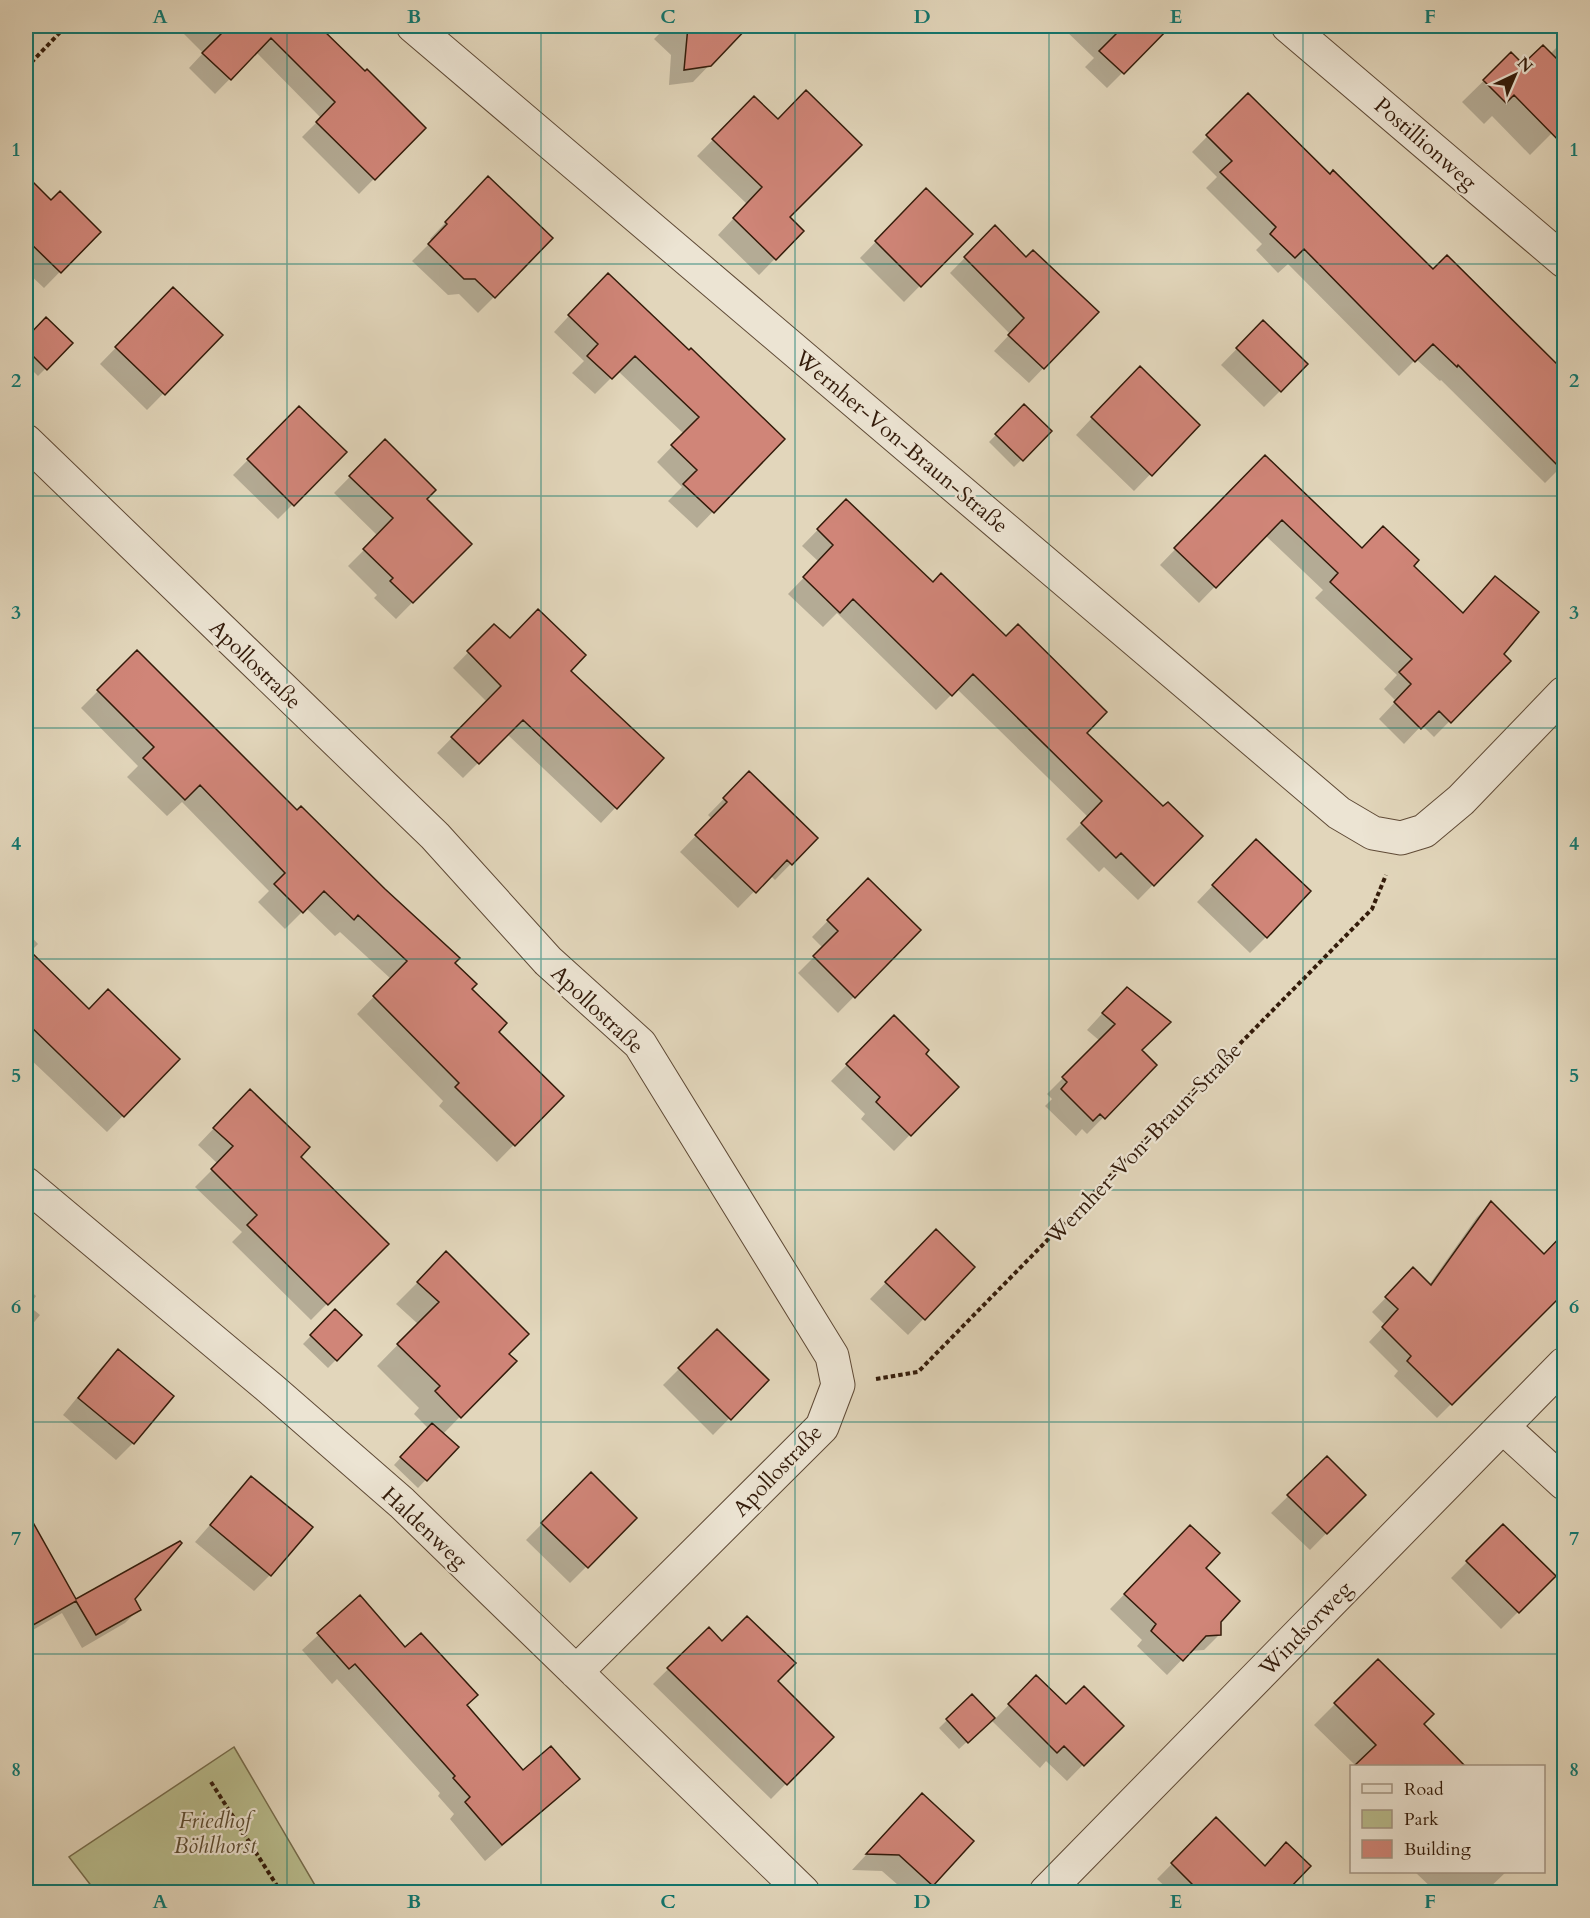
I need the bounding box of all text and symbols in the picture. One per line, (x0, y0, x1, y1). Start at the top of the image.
text: A (152, 3, 168, 30)
text: B (407, 3, 421, 30)
text: C (660, 3, 676, 30)
text: D (913, 3, 931, 30)
text: E (1170, 3, 1182, 30)
text: F (1424, 3, 1436, 30)
north arrow (1485, 45, 1545, 105)
text: N (1512, 52, 1537, 78)
street label: Postillionweg (1368, 91, 1484, 197)
text: 1 (11, 136, 21, 163)
text: 1 (1569, 136, 1579, 163)
street label: Wernher-Von-Braun-Straße (787, 343, 1015, 540)
text: 2 (11, 367, 21, 394)
text: 2 (1569, 367, 1579, 394)
text: 3 (11, 599, 21, 626)
text: 3 (1569, 599, 1579, 626)
street label: Apollostraße (203, 613, 308, 716)
text: 4 (11, 830, 21, 857)
text: 4 (1569, 830, 1579, 857)
street label: Apollostraße (544, 959, 650, 1061)
street label: Wernher-Von-Braun-Straße (1038, 1036, 1248, 1252)
text: 5 (11, 1062, 21, 1089)
text: 5 (1569, 1062, 1579, 1089)
text: 6 (11, 1293, 21, 1320)
text: 6 (1569, 1293, 1579, 1320)
street label: Apollostraße (726, 1418, 829, 1523)
street label: Haldenweg (375, 1480, 474, 1576)
text: 7 (11, 1525, 21, 1552)
text: 7 (1569, 1525, 1579, 1552)
street label: Windsorweg (1252, 1574, 1359, 1684)
text: 8 (11, 1756, 21, 1783)
text: 8 (1569, 1756, 1579, 1783)
legend (1350, 1765, 1545, 1873)
text: Road (1404, 1777, 1444, 1802)
park label: Friedhof Böhlhorst (174, 1806, 257, 1861)
text: Park (1404, 1807, 1439, 1832)
text: Building (1404, 1837, 1472, 1862)
text: A (152, 1888, 168, 1915)
text: B (407, 1888, 421, 1915)
text: C (660, 1888, 676, 1915)
text: D (913, 1888, 931, 1915)
text: E (1170, 1888, 1182, 1915)
text: F (1424, 1888, 1436, 1915)

